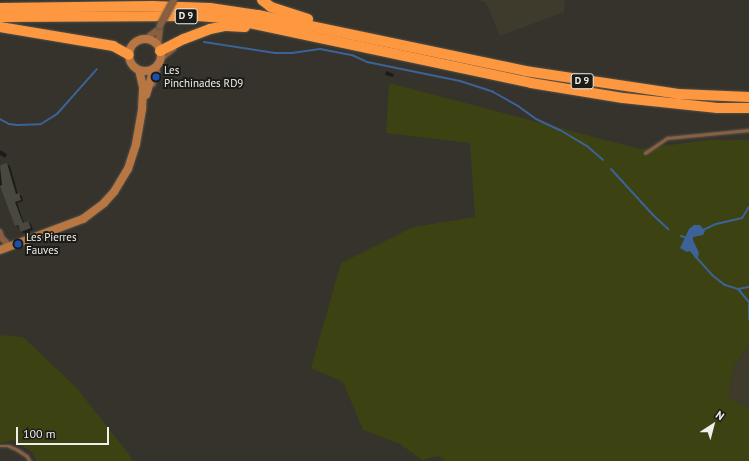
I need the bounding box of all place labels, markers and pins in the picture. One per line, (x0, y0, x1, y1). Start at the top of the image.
place label: Les Pinchinades RD9 (164, 64, 243, 90)
marker: Les Pinchinades RD9 (151, 72, 161, 82)
place label: Les Pierres Fauves (26, 231, 77, 257)
marker: Les Pierres Fauves (13, 239, 23, 249)

